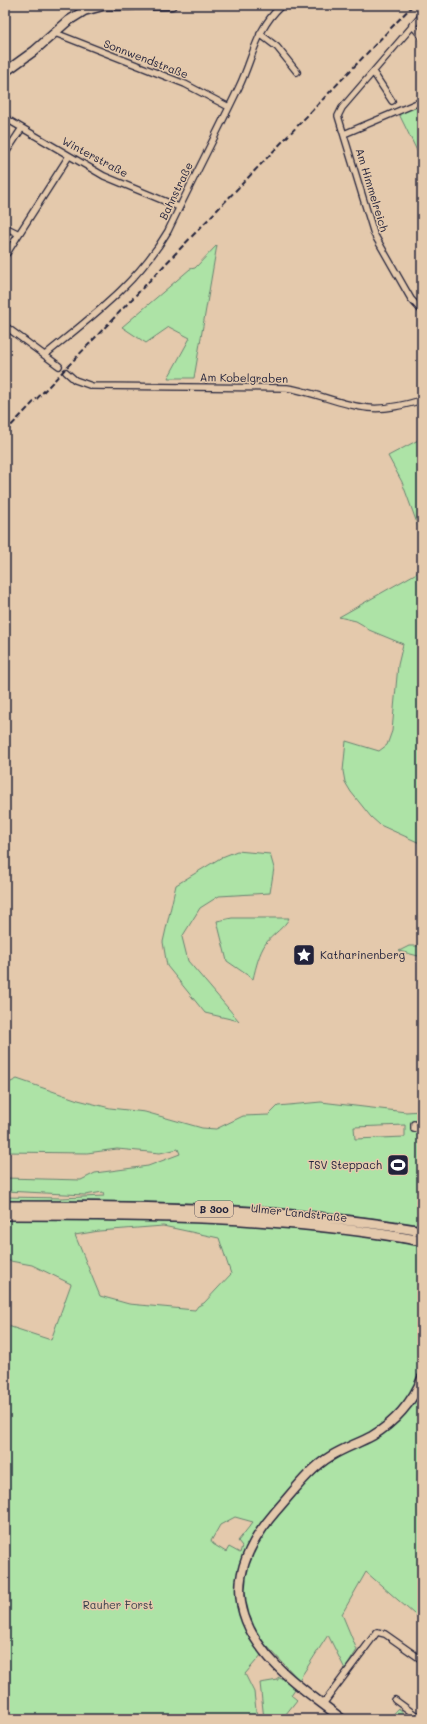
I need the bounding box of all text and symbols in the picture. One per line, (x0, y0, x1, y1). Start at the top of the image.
street label: Sonnwendstraße (102, 35, 191, 82)
street label: Winterstraße (60, 133, 131, 180)
street label: Am Himmelreich (353, 146, 392, 233)
street label: Bahnstraße (155, 159, 196, 222)
street label: Am Kobelgraben (200, 369, 288, 386)
place icon: Katharinenberg (291, 942, 317, 968)
place label: Katharinenberg (320, 947, 405, 962)
sports icon: TSV Steppach (385, 1152, 411, 1178)
place label: TSV Steppach (308, 1157, 382, 1172)
street label: Ulmer Landstraße (250, 1200, 348, 1225)
road number: B 300 (195, 1201, 233, 1217)
park label: Rauher Forst (83, 1597, 153, 1612)

